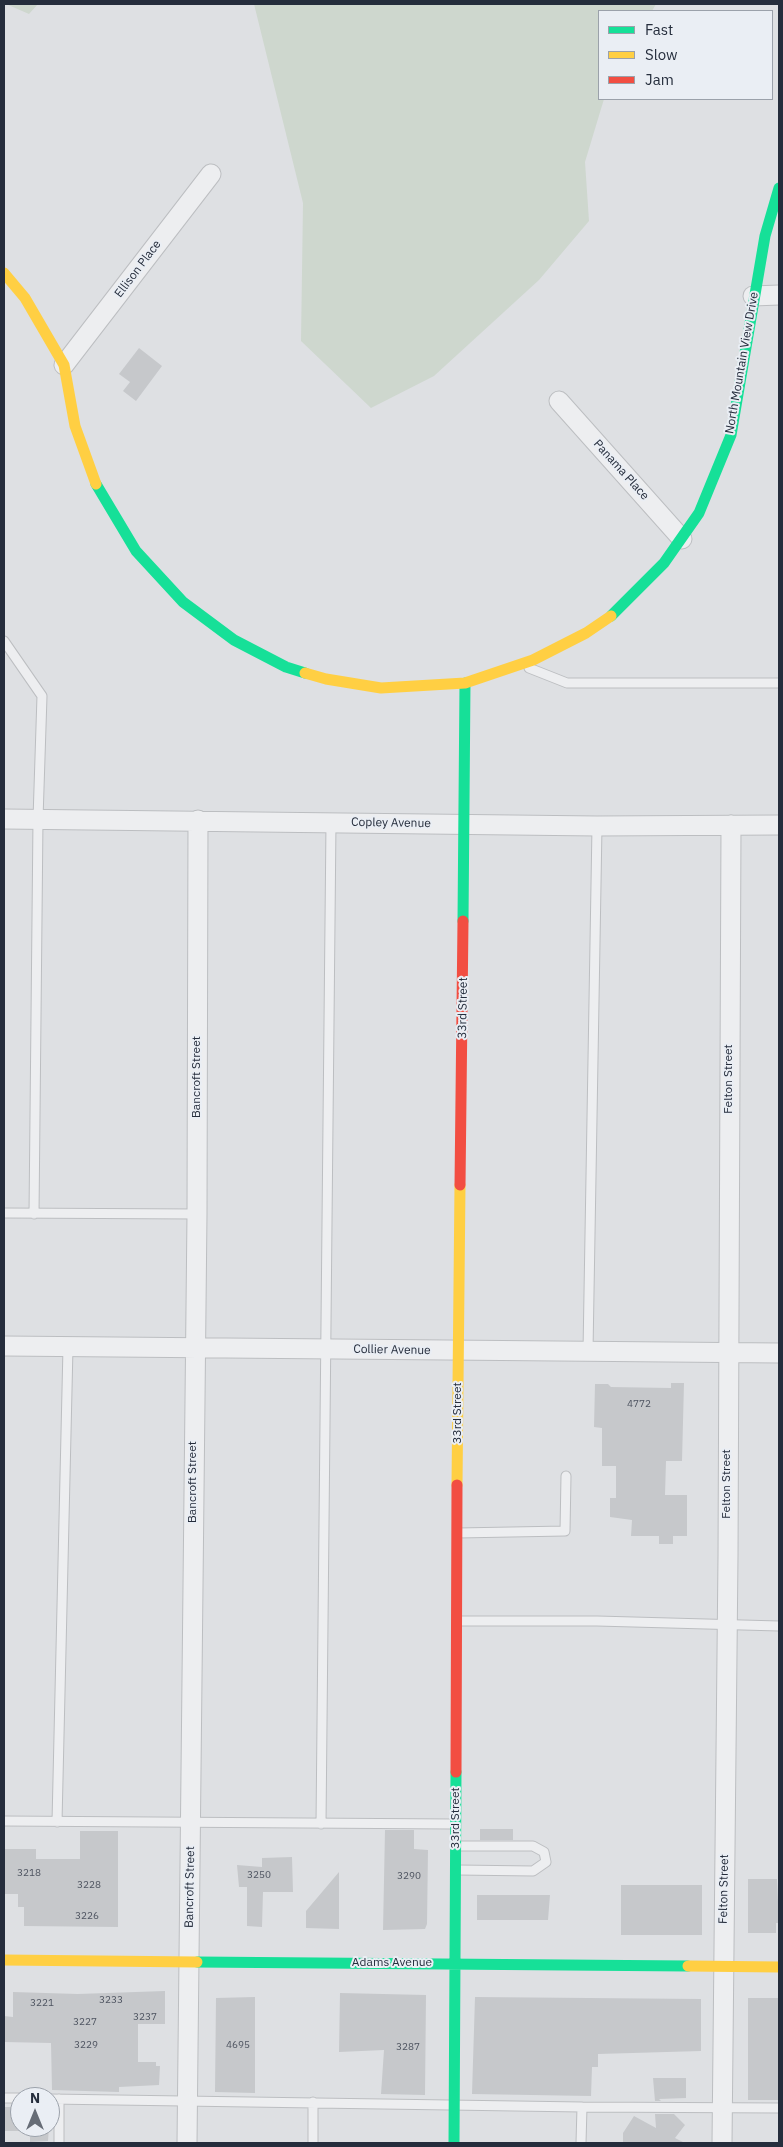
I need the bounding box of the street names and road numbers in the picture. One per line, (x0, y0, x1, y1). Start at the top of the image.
street label: Ellison Place (112, 237, 164, 301)
street label: North Mountain View Drive (722, 291, 762, 435)
street label: Panama Place (590, 437, 652, 503)
street label: Copley Avenue (351, 815, 431, 831)
street label: 33rd Street (455, 977, 471, 1039)
street label: Bancroft Street (190, 1036, 204, 1118)
street label: Felton Street (722, 1044, 736, 1114)
street label: Collier Avenue (353, 1342, 431, 1358)
street label: 33rd Street (451, 1382, 465, 1444)
street label: Bancroft Street (186, 1441, 200, 1523)
street label: Felton Street (720, 1449, 734, 1519)
street label: 33rd Street (449, 1787, 463, 1849)
street label: Bancroft Street (182, 1846, 198, 1928)
street label: Felton Street (716, 1854, 732, 1924)
street label: Adams Avenue (352, 1956, 432, 1970)

